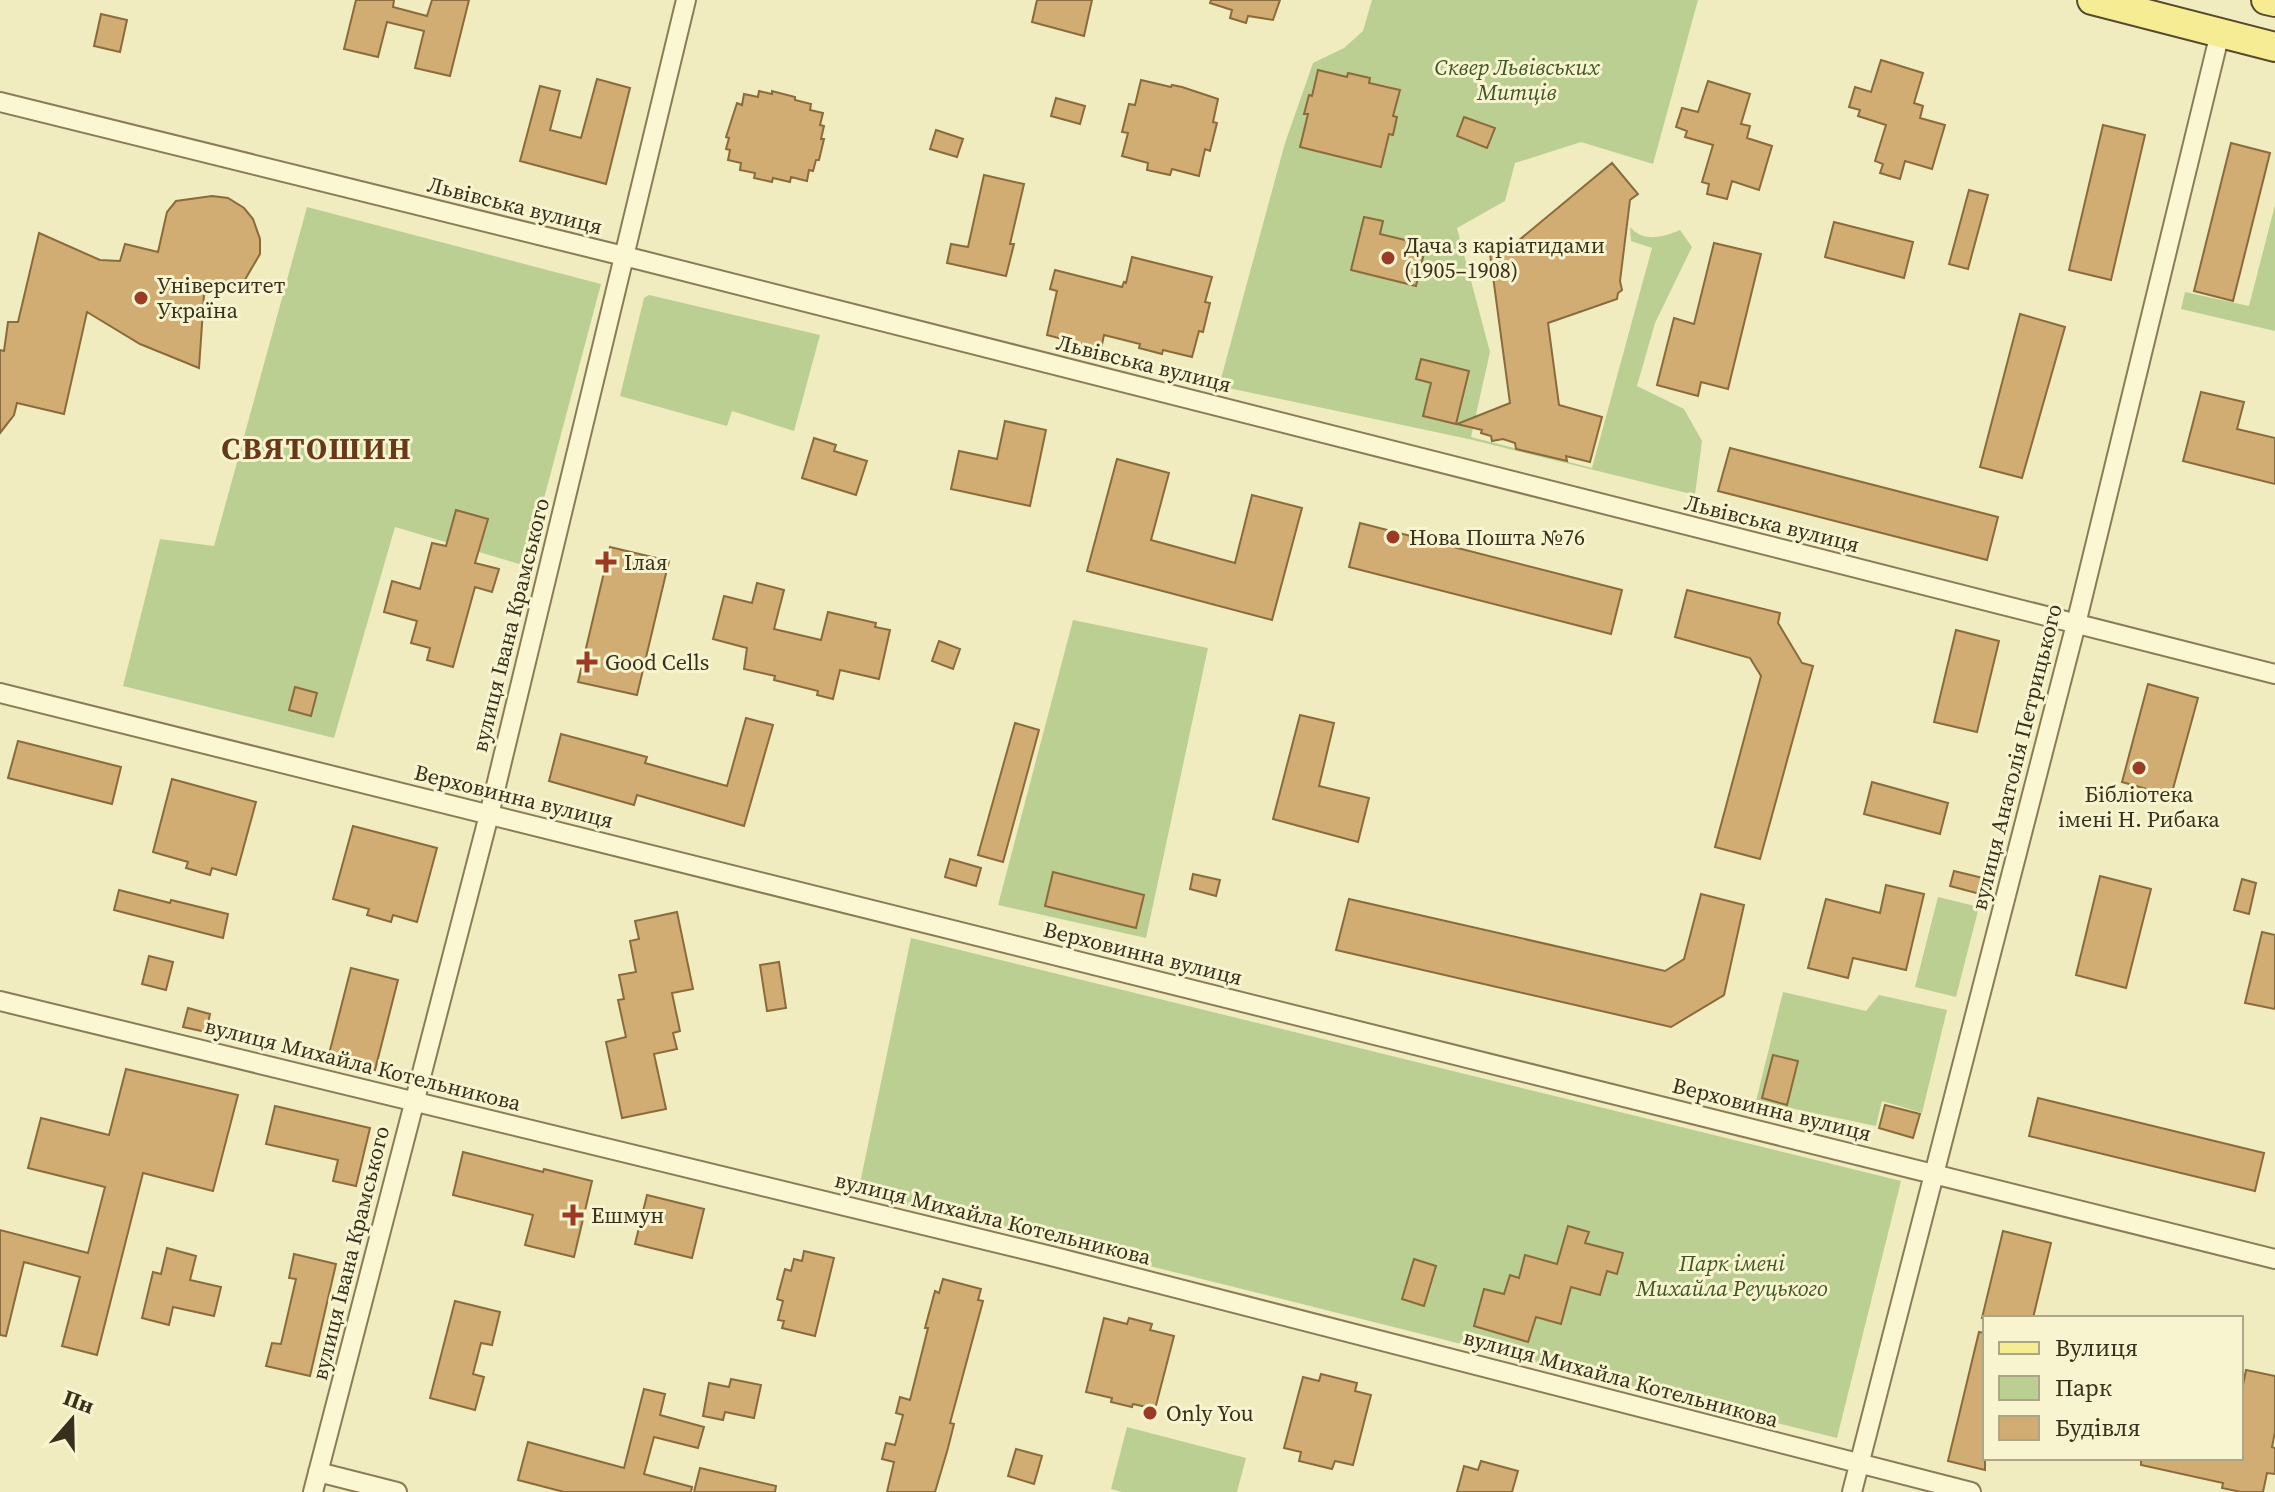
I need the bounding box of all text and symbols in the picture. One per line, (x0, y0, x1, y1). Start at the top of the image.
park label: Сквер Львівських Митців (1435, 52, 1600, 107)
street label: Львівська вулиця (424, 169, 606, 241)
place label: Дача з каріатидами (1905–1908) (1404, 230, 1605, 285)
marker: Дача з каріатидами (1905–1908) (1379, 249, 1397, 267)
place label: Університет Україна (157, 270, 286, 325)
marker: Університет Україна (132, 289, 150, 307)
street label: Львівська вулиця (1053, 327, 1235, 399)
district label: СВЯТОШИН (221, 428, 413, 469)
street label: Львівська вулиця (1681, 487, 1863, 559)
street label: вулиця Івана Крамського (464, 495, 556, 755)
place label: Нова Пошта №76 (1409, 522, 1585, 552)
marker: Нова Пошта №76 (1384, 528, 1402, 546)
place label: Ілая (624, 547, 668, 577)
marker: Ілая (595, 551, 617, 573)
street label: вулиця Анатолія Петрицького (1963, 601, 2069, 913)
place label: Good Cells (605, 647, 709, 677)
marker: Good Cells (576, 651, 598, 673)
street label: Верховинна вулиця (411, 757, 617, 835)
marker: Бібліотека імені Н. Рибака (2130, 759, 2148, 777)
place label: Бібліотека імені Н. Рибака (2058, 779, 2220, 834)
street label: Верховинна вулиця (1040, 914, 1246, 992)
street label: вулиця Михайла Котельникова (202, 1010, 525, 1118)
street label: Верховинна вулиця (1669, 1070, 1875, 1148)
street label: вулиця Івана Крамського (304, 1123, 396, 1383)
street label: вулиця Михайла Котельникова (832, 1164, 1155, 1272)
place label: Ешмун (591, 1200, 664, 1230)
marker: Ешмун (562, 1204, 584, 1226)
park label: Парк імені Михайла Реуцького (1635, 1248, 1828, 1303)
legend (1983, 1316, 2243, 1460)
street label: вулиця Михайла Котельникова (1460, 1321, 1783, 1435)
text: Вулиця (2055, 1331, 2138, 1364)
text: Парк (2055, 1371, 2112, 1404)
north arrow (32, 1380, 112, 1460)
text: Пн (59, 1382, 98, 1421)
place label: Only You (1166, 1398, 1254, 1428)
marker: Only You (1141, 1404, 1159, 1422)
text: Будівля (2055, 1411, 2140, 1444)

